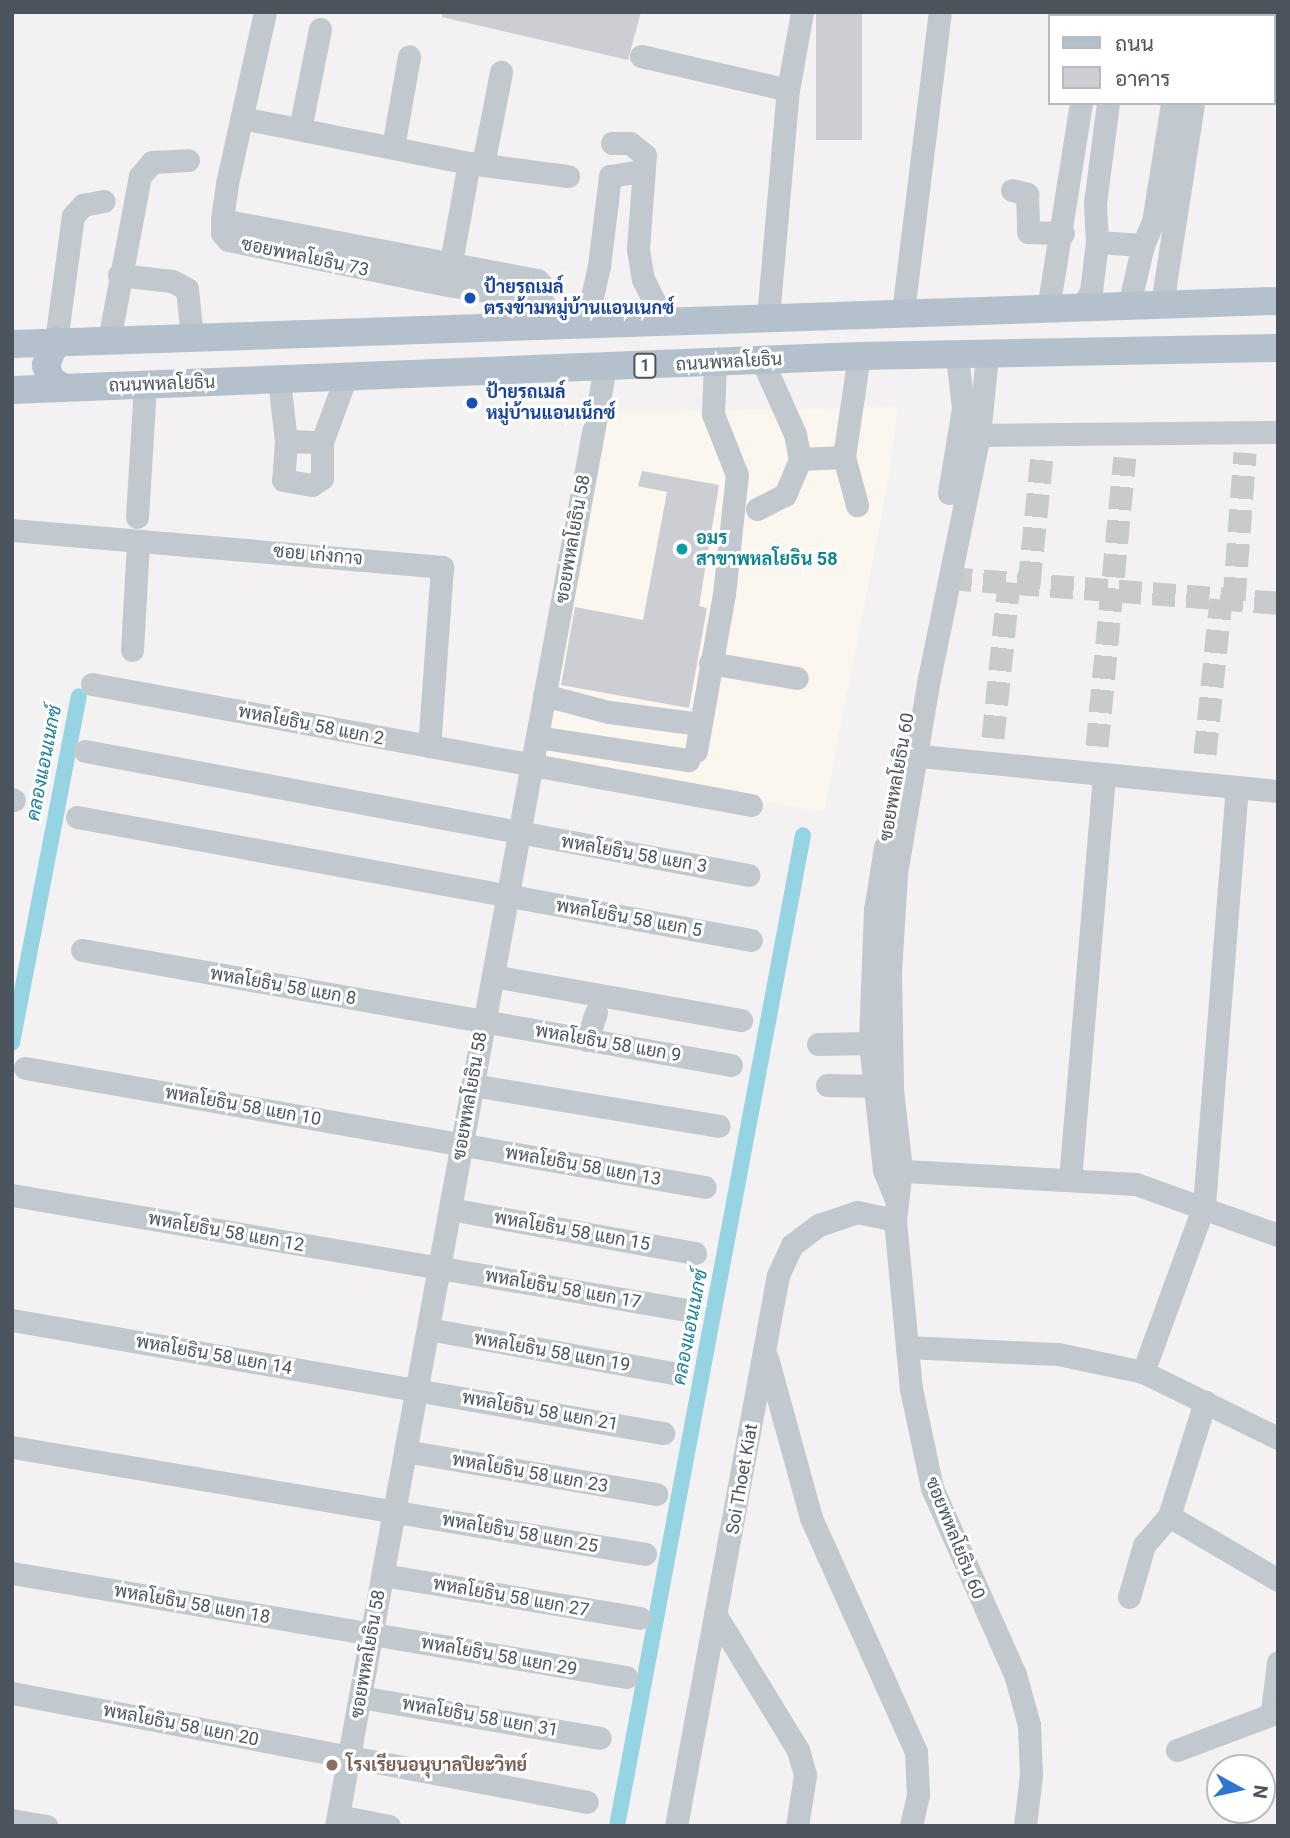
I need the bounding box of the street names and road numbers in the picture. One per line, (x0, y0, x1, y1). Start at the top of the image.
street label: ซอยพหลโยธิน 73 (239, 233, 371, 281)
street label: ถนนพหลโยธิน (675, 348, 783, 376)
road number: 1 (633, 354, 657, 378)
street label: ถนนพหลโยธิน (108, 371, 216, 397)
street label: ซอยพหลโยธิน 58 (551, 473, 595, 605)
street label: ซอย เก่งกาจ (272, 540, 364, 570)
street label: พหลโยธิน 58 แยก 2 (236, 700, 386, 750)
street label: ซอยพหลโยธิน 60 (875, 711, 919, 843)
street label: พหลโยธิน 58 แยก 3 (559, 831, 709, 877)
street label: พหลโยธิน 58 แยก 5 (554, 895, 704, 941)
street label: พหลโยธิน 58 แยก 8 (208, 963, 358, 1009)
street label: พหลโยธิน 58 แยก 9 (533, 1020, 683, 1066)
street label: ซอยพหลโยธิน 58 (448, 1030, 492, 1162)
street label: พหลโยธิน 58 แยก 10 (163, 1082, 323, 1130)
street label: พหลโยธิน 58 แยก 13 (503, 1142, 663, 1190)
street label: พหลโยธิน 58 แยก 15 (492, 1207, 652, 1255)
street label: พหลโยธิน 58 แยก 12 (146, 1208, 306, 1256)
street label: พหลโยธิน 58 แยก 17 (483, 1265, 643, 1313)
street label: พหลโยธิน 58 แยก 19 (472, 1328, 632, 1376)
street label: พหลโยธิน 58 แยก 14 (134, 1331, 294, 1379)
street label: พหลโยธิน 58 แยก 21 (460, 1387, 620, 1435)
street label: Soi Thoet Kiat (722, 1422, 762, 1536)
street label: พหลโยธิน 58 แยก 23 (450, 1449, 610, 1497)
street label: ซอยพหลโยธิน 60 (921, 1474, 989, 1602)
street label: พหลโยธิน 58 แยก 25 (440, 1509, 600, 1557)
street label: พหลโยธิน 58 แยก 27 (431, 1573, 591, 1621)
street label: พหลโยธิน 58 แยก 18 (112, 1580, 272, 1628)
street label: ซอยพหลโยธิน 58 (346, 1588, 390, 1720)
street label: พหลโยธิน 58 แยก 29 (419, 1632, 579, 1680)
street label: พหลโยธิน 58 แยก 31 (400, 1693, 560, 1741)
street label: พหลโยธิน 58 แยก 20 (101, 1699, 261, 1751)

